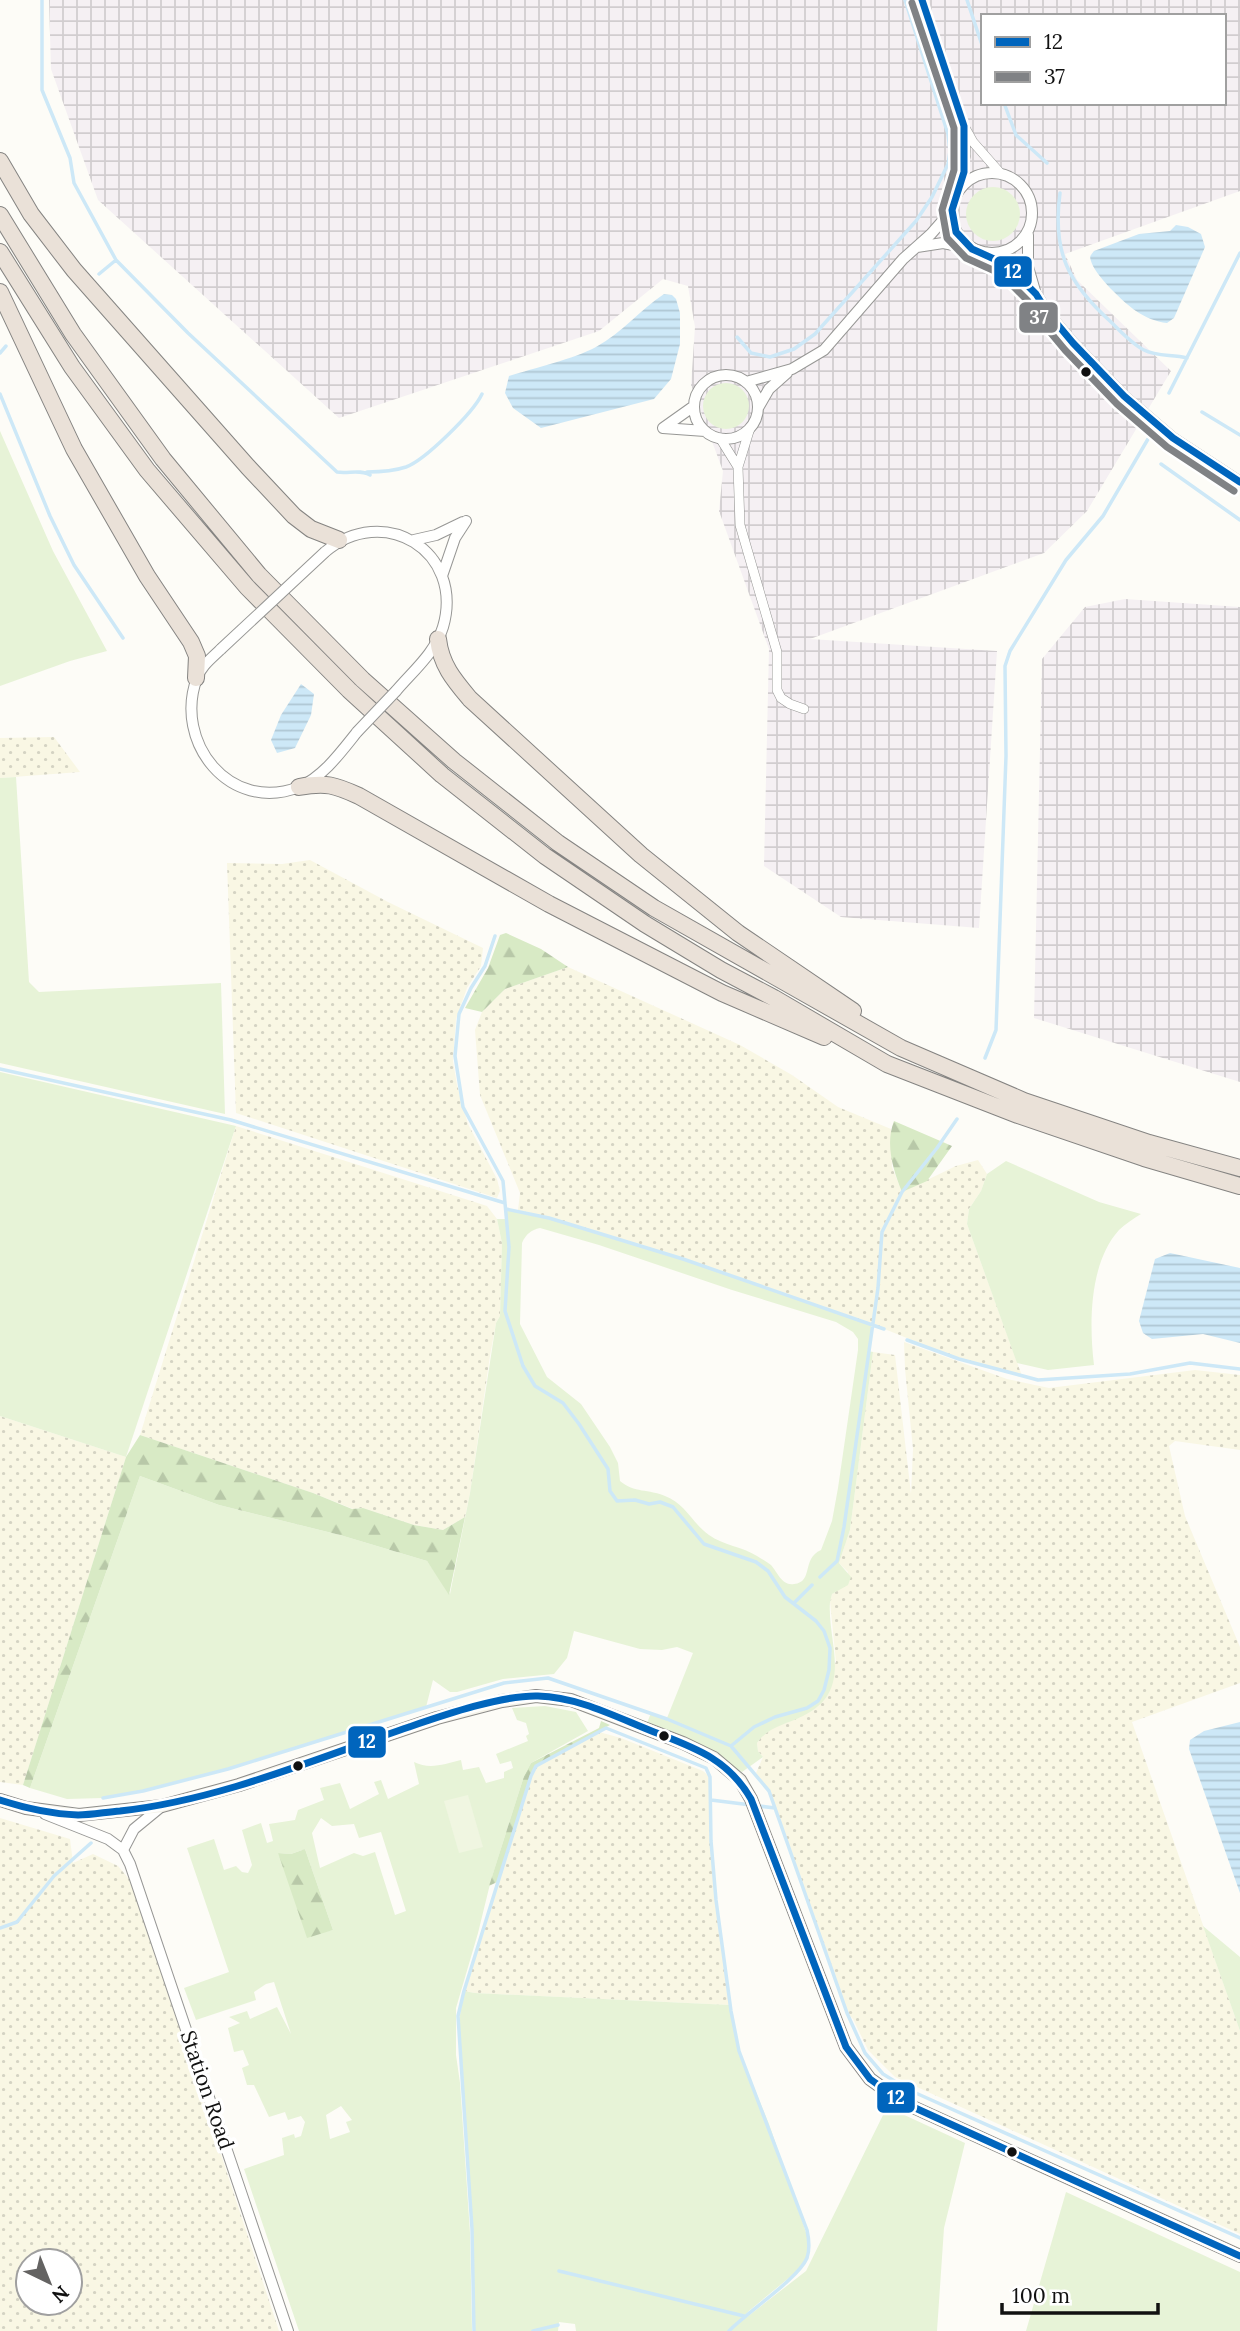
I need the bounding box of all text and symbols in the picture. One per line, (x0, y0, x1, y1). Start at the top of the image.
legend (981, 14, 1226, 105)
text: 12 (1044, 28, 1063, 55)
text: 37 (1044, 63, 1065, 90)
line badge: 12 (993, 255, 1033, 288)
text: 12 (1004, 259, 1022, 283)
line badge: 37 (1018, 301, 1059, 334)
text: 37 (1029, 305, 1049, 329)
unlabelled marker (1079, 365, 1093, 379)
line badge: 12 (347, 1725, 387, 1759)
text: 12 (358, 1729, 376, 1753)
unlabelled marker (657, 1729, 671, 1743)
unlabelled marker (291, 1759, 305, 1773)
street label: Station Road (175, 2027, 240, 2153)
line badge: 12 (876, 2081, 916, 2114)
text: 12 (887, 2085, 905, 2109)
unlabelled marker (1005, 2145, 1019, 2159)
north arrow (14, 2247, 84, 2317)
scale bar (1002, 2272, 1158, 2316)
text: N (47, 2281, 74, 2308)
text: 100 m (1012, 2282, 1070, 2309)

